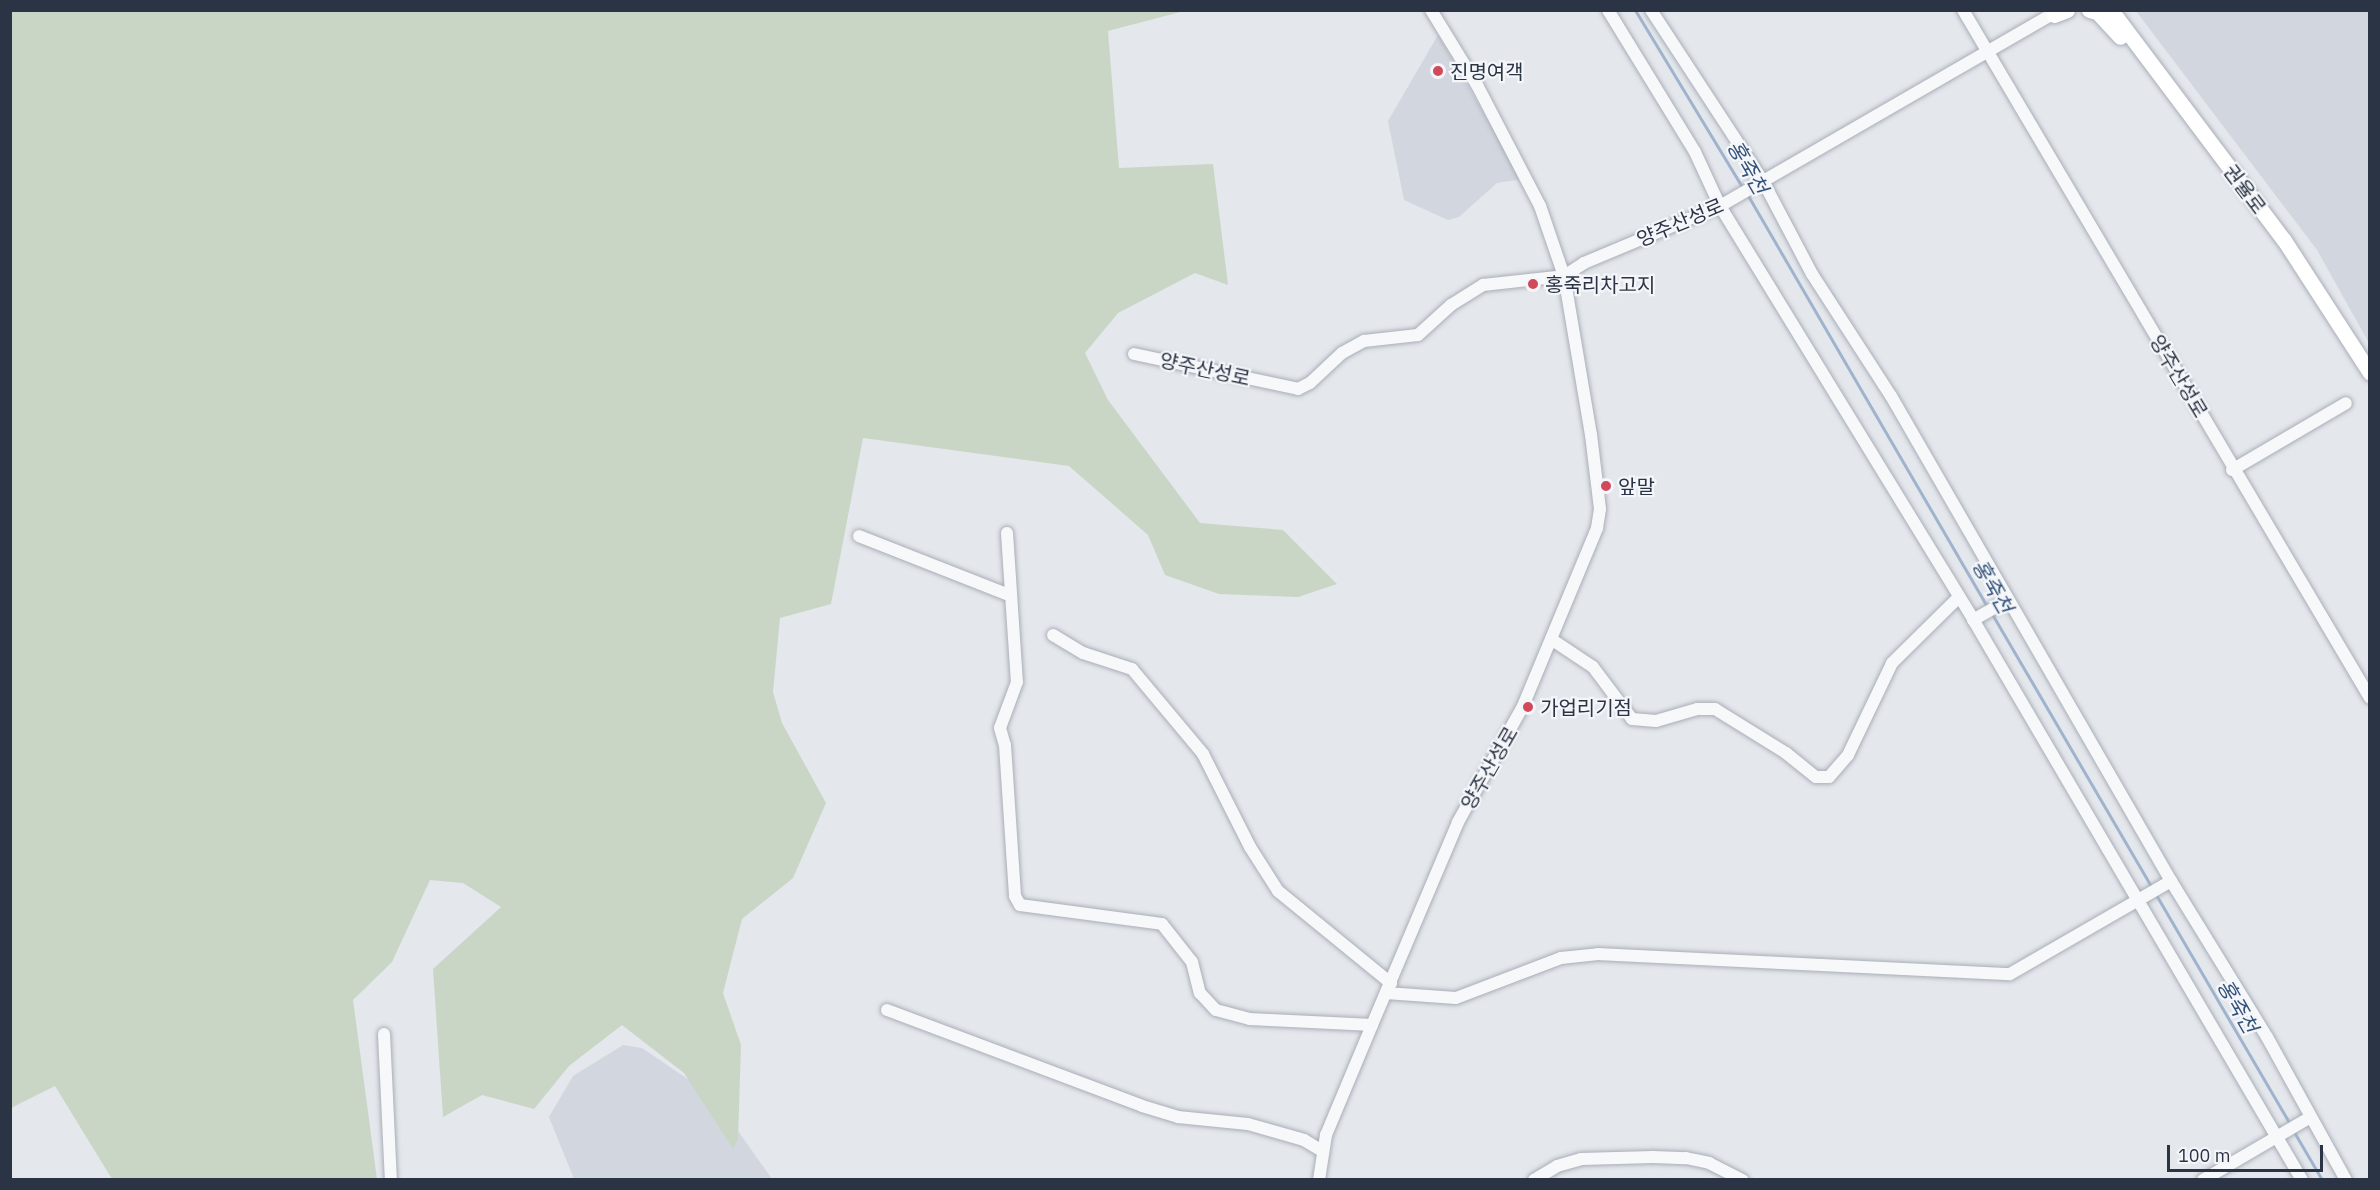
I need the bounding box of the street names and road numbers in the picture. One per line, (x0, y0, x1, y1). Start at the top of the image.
street label: 권율로 (2219, 160, 2271, 218)
street label: 양주산성로 (1633, 193, 1727, 251)
street label: 양주산성로 (2145, 330, 2213, 422)
street label: 양주산성로 (1158, 348, 1252, 390)
street label: 양주산성로 (1456, 722, 1522, 814)

